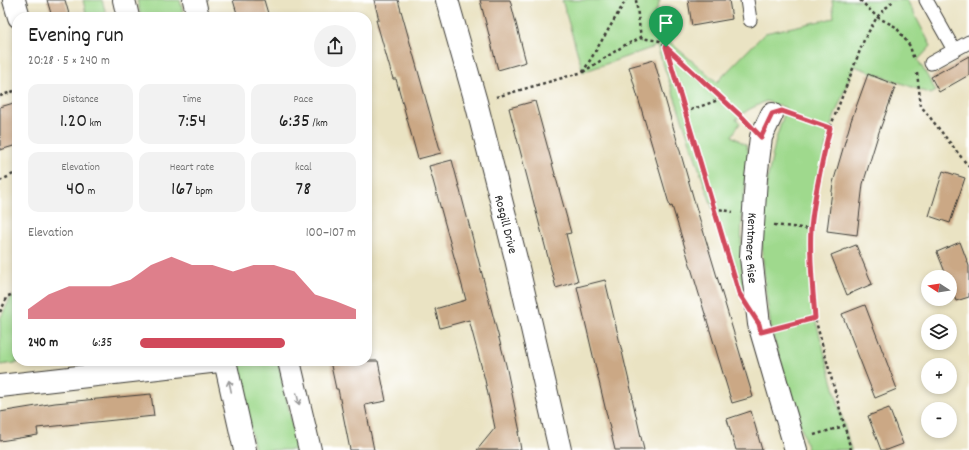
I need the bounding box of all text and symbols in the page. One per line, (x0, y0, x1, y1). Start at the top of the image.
pin (649, 6, 683, 47)
icon: arrive (655, 12, 677, 34)
text: Evening run (28, 21, 124, 52)
button: share (314, 25, 356, 67)
text: 20:28 · 5 × 240 m (28, 52, 110, 71)
text: Distance (63, 92, 99, 108)
text: Time (183, 92, 201, 108)
text: Pace (294, 92, 313, 108)
text: 1.20 (60, 108, 87, 136)
text: 7:54 (178, 108, 206, 136)
text: 6:35 (279, 108, 310, 136)
text: km (87, 116, 102, 132)
text: /km (310, 116, 328, 132)
text: Elevation (62, 160, 100, 176)
text: Heart rate (170, 160, 214, 176)
text: kcal (295, 160, 312, 176)
text: 40 (66, 176, 85, 204)
text: 167 (171, 176, 193, 204)
text: 78 (295, 176, 311, 204)
text: m (85, 184, 95, 200)
text: bpm (193, 184, 213, 200)
street label: Rosgill Drive (488, 193, 521, 256)
street label: Kentmere Rise (739, 212, 761, 285)
text: Elevation (28, 224, 73, 243)
text: 100–107 m (306, 224, 356, 243)
north arrow (921, 270, 957, 306)
map controls (921, 270, 957, 438)
button: layers (921, 314, 957, 350)
text: 240 m (28, 334, 58, 353)
text: 6:35 (92, 334, 112, 353)
button: + (921, 358, 957, 394)
one-way arrow (226, 380, 234, 393)
one-way arrow (294, 392, 302, 405)
button: − (921, 402, 957, 438)

